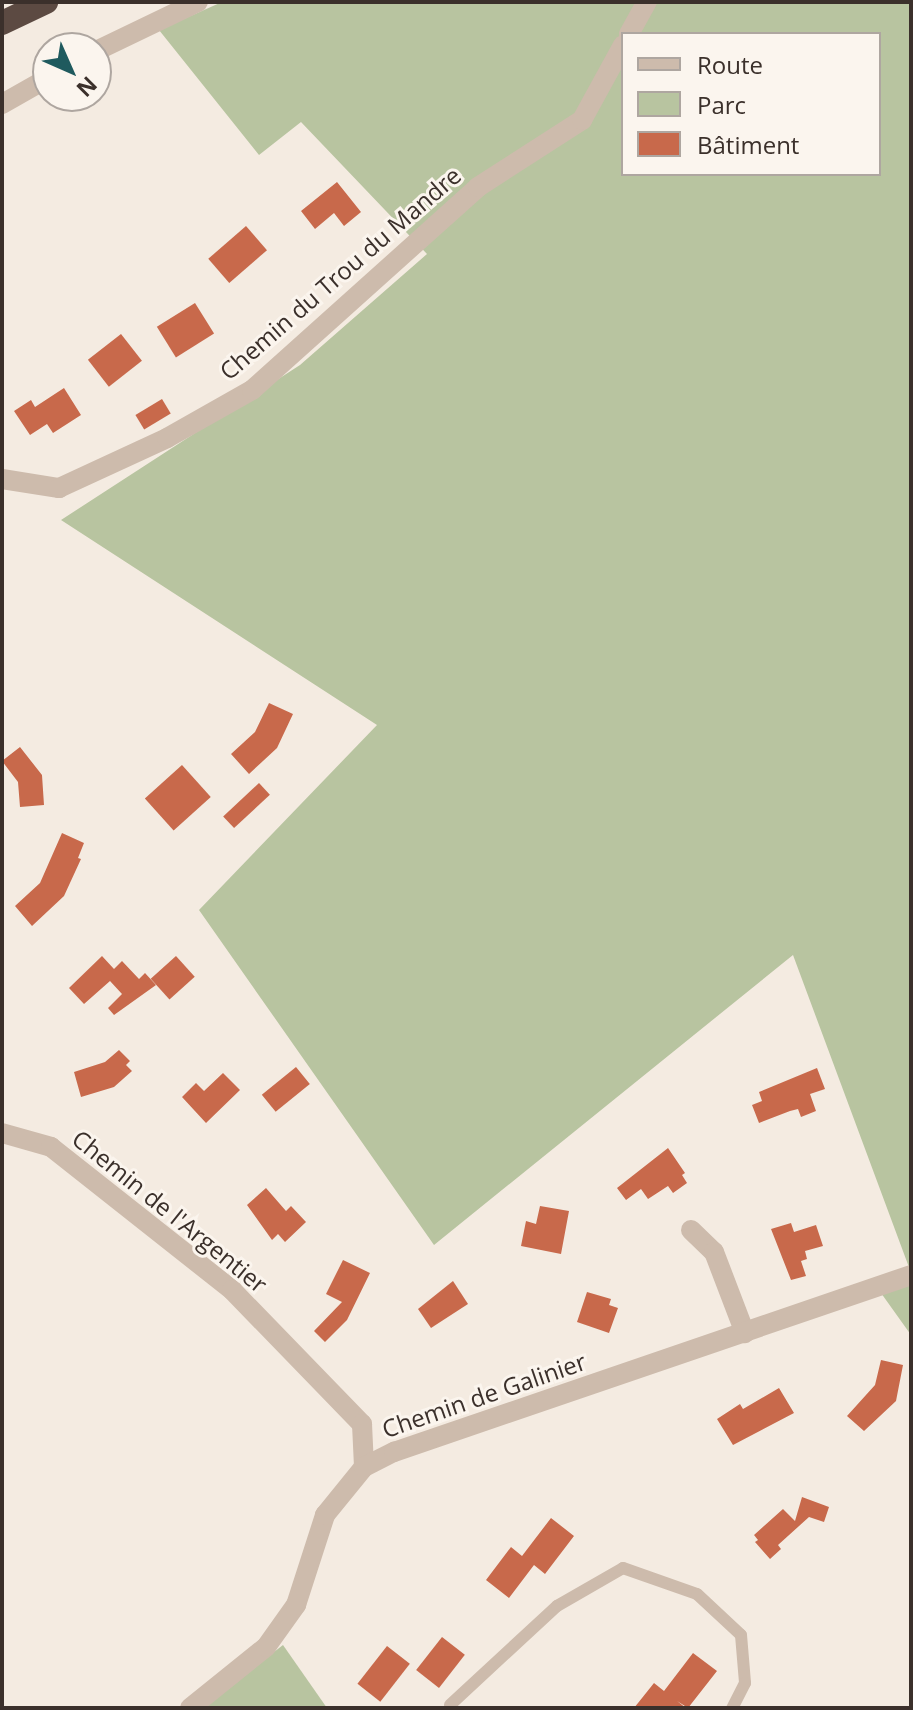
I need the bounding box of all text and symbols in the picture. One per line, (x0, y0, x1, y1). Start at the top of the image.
north arrow (32, 32, 112, 112)
legend (621, 32, 881, 176)
text: Route (697, 48, 763, 81)
text: N (71, 71, 104, 104)
text: Parc (697, 88, 746, 121)
text: Bâtiment (697, 128, 799, 161)
street label: Chemin du Trou du Mandre (214, 160, 466, 386)
street label: Chemin de l'Argentier (67, 1124, 273, 1298)
street label: Chemin de Galinier (378, 1347, 590, 1443)

